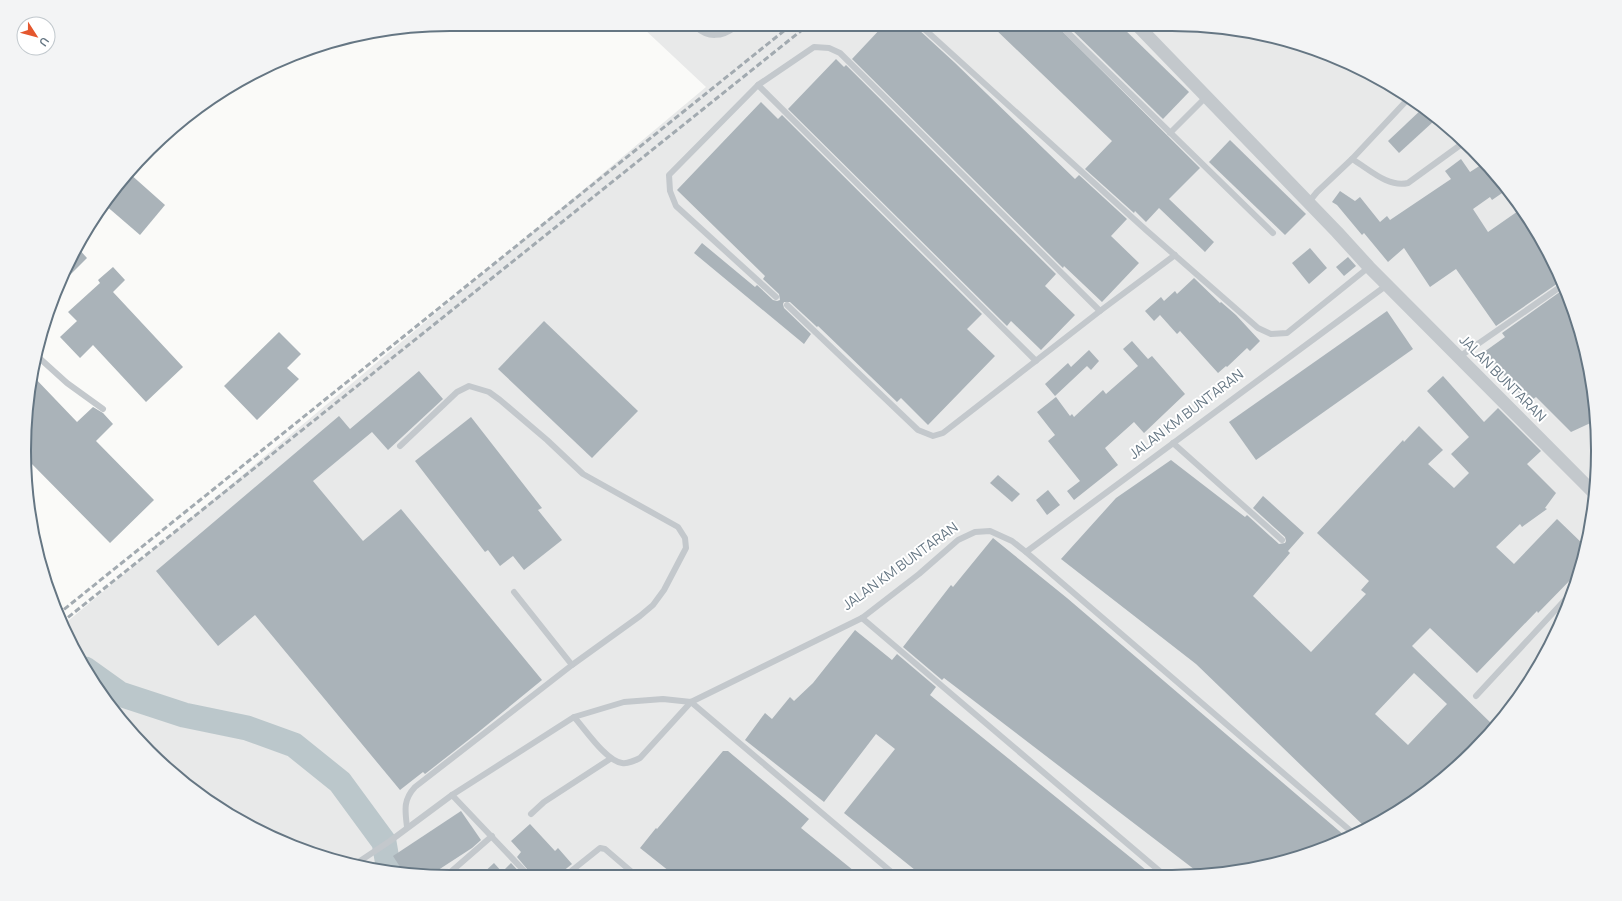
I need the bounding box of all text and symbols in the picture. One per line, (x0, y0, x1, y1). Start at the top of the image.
north arrow (16, 16, 56, 56)
text: U (36, 35, 53, 50)
street label: JALAN BUNTARAN (1456, 330, 1551, 425)
street label: JALAN KM BUNTARAN (1125, 364, 1247, 463)
street label: JALAN KM BUNTARAN (838, 517, 961, 614)

